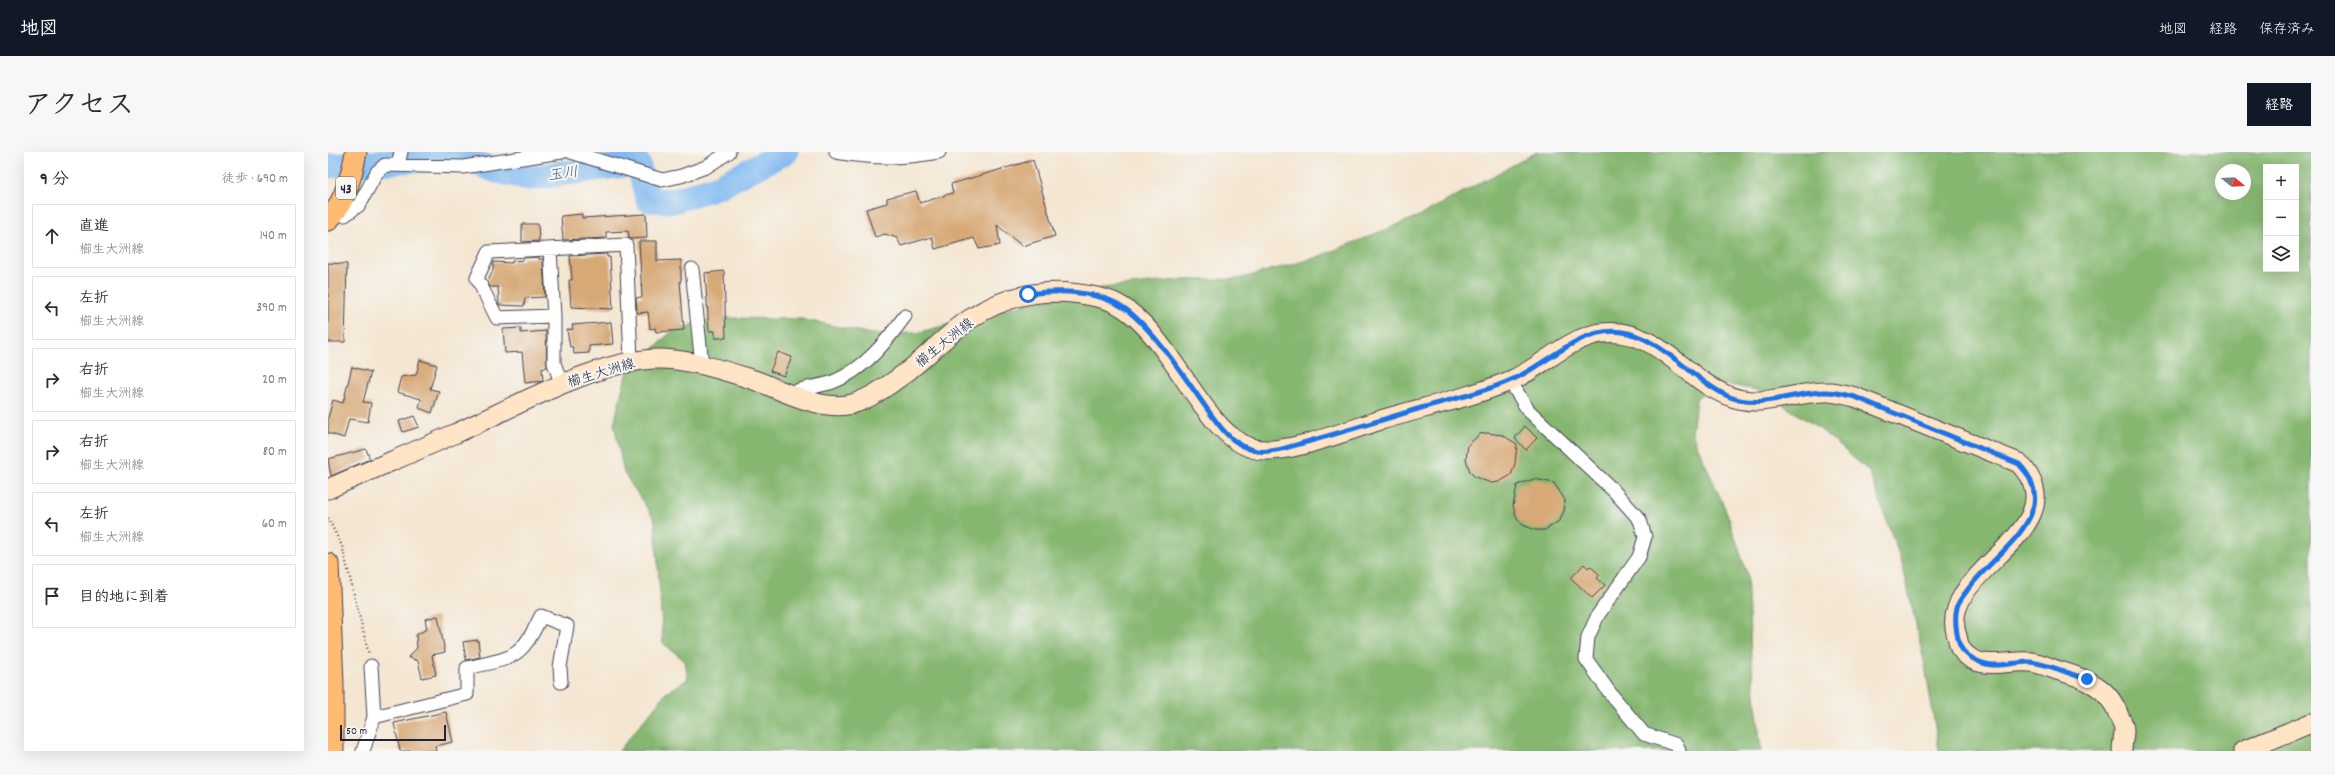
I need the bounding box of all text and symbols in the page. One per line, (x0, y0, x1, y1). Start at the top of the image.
text: 地図 (20, 17, 58, 44)
text: 地図 (2159, 20, 2187, 40)
text: 経路 (2209, 20, 2237, 40)
text: 保存済み (2259, 20, 2315, 40)
button: 経路 (2247, 83, 2311, 126)
text: アクセス (24, 88, 134, 128)
water label: 玉川 (547, 162, 580, 188)
north arrow (2215, 164, 2251, 200)
map controls (2263, 164, 2299, 272)
button: + (2263, 164, 2299, 200)
text: 9 分 (40, 169, 69, 193)
text: 徒歩 · 690 m (222, 170, 288, 189)
road number: 43 (336, 177, 356, 199)
button: − (2263, 200, 2299, 236)
text: 直進 (79, 216, 109, 238)
icon: ahead (41, 225, 63, 247)
text: 140 m (260, 227, 287, 246)
button: layers (2263, 236, 2299, 272)
text: 櫛生大洲線 (79, 241, 144, 260)
route start (1019, 285, 1037, 303)
text: 左折 (79, 288, 109, 310)
icon: left (41, 297, 63, 319)
text: 390 m (256, 299, 287, 318)
text: 櫛生大洲線 (79, 313, 144, 332)
street label: 櫛生大洲線 (912, 314, 979, 373)
street label: 櫛生大洲線 (565, 354, 638, 394)
text: 右折 (79, 360, 109, 382)
icon: right (41, 369, 63, 391)
text: 20 m (262, 371, 287, 390)
text: 櫛生大洲線 (79, 385, 144, 404)
text: 右折 (79, 432, 109, 454)
icon: right (41, 441, 63, 463)
text: 80 m (263, 443, 287, 462)
text: 櫛生大洲線 (79, 457, 144, 476)
text: 左折 (79, 504, 109, 526)
icon: left (41, 513, 63, 535)
text: 60 m (262, 515, 287, 534)
text: 櫛生大洲線 (79, 529, 144, 548)
icon: arrive (41, 585, 63, 607)
text: 目的地に到着 (79, 587, 169, 609)
route end (2078, 670, 2096, 688)
scale bar (340, 723, 446, 742)
text: 50 m (346, 724, 367, 740)

